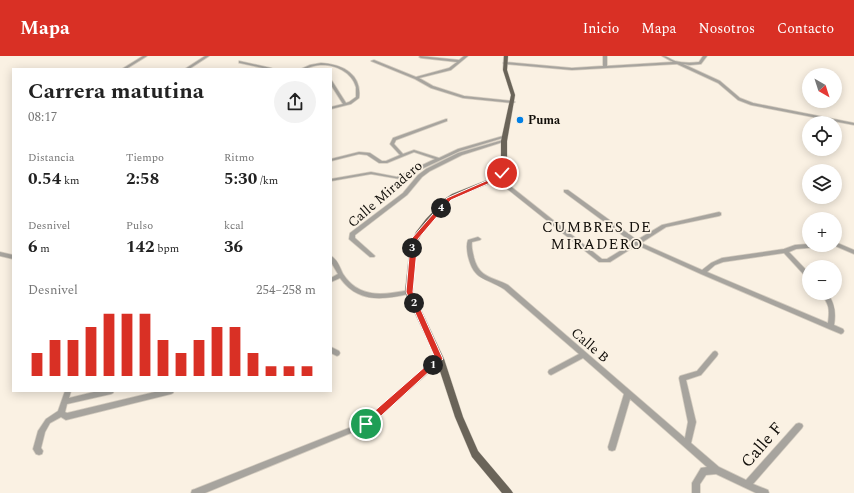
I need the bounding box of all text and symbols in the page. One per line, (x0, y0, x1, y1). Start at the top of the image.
text: Mapa (20, 14, 70, 43)
text: Inicio (583, 18, 619, 39)
text: Mapa (641, 18, 676, 39)
text: Nosotros (698, 18, 755, 39)
text: Contacto (777, 18, 834, 39)
north arrow (802, 68, 842, 108)
map controls (802, 68, 842, 300)
text: Carrera matutina (28, 75, 204, 108)
button: share (274, 81, 316, 123)
text: 08:17 (28, 107, 57, 127)
place label: Puma (528, 111, 561, 130)
marker: Puma (515, 115, 525, 125)
button: locate (802, 116, 842, 156)
text: Distancia (28, 149, 74, 166)
text: Tiempo (126, 149, 164, 166)
text: Ritmo (224, 149, 254, 166)
street label: Calle Miradero (343, 155, 427, 233)
pin (485, 156, 519, 190)
icon: check (491, 162, 513, 184)
button: layers (802, 164, 842, 204)
text: 0.54 (28, 166, 61, 192)
text: 2:58 (126, 166, 159, 192)
text: 5:30 (224, 166, 257, 192)
text: km (61, 172, 80, 189)
text: /km (257, 172, 278, 189)
pin: 4 (431, 198, 451, 218)
text: 4 (438, 199, 444, 216)
button: + (802, 212, 842, 252)
district label: CUMBRES DE MIRADERO (542, 216, 652, 256)
text: Desnivel (28, 217, 70, 234)
text: Pulso (126, 217, 153, 234)
text: kcal (224, 217, 244, 234)
text: 6 (28, 234, 38, 260)
text: 142 (126, 234, 155, 260)
text: 36 (224, 234, 243, 260)
pin: 3 (402, 238, 422, 258)
text: 3 (409, 239, 415, 256)
text: m (38, 240, 50, 257)
text: bpm (155, 240, 179, 257)
button: − (802, 260, 842, 300)
text: Desnivel (28, 280, 78, 300)
text: 254–258 m (256, 280, 316, 300)
pin: 2 (404, 293, 424, 313)
text: 2 (411, 294, 417, 311)
street label: Calle B (566, 322, 614, 368)
pin: 1 (423, 355, 443, 375)
text: 1 (430, 356, 436, 373)
pin (349, 407, 383, 441)
icon: arrive (355, 413, 377, 435)
street label: Calle F (735, 416, 789, 474)

